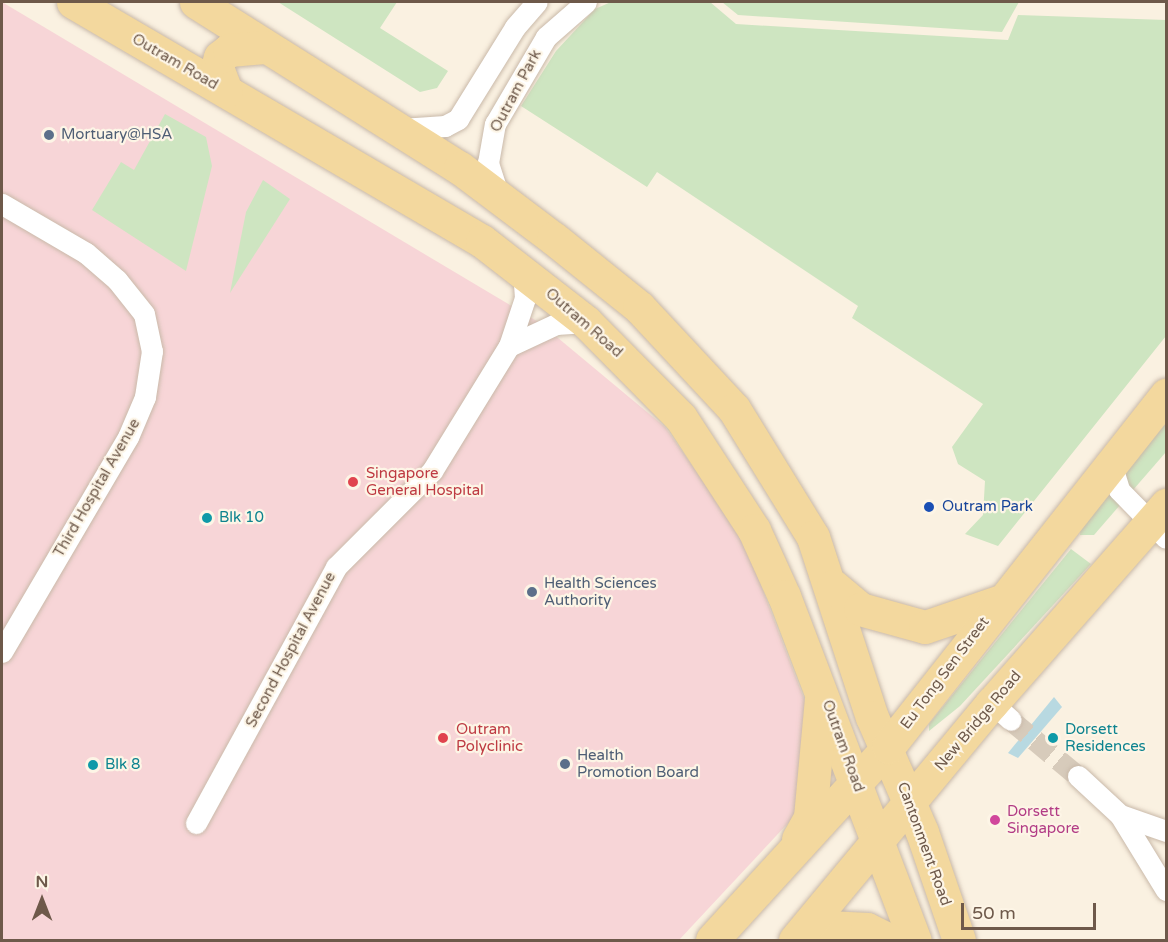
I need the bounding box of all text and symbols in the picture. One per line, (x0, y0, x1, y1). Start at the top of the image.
street label: Outram Road (129, 30, 221, 94)
street label: Outram Park (487, 47, 545, 135)
place label: Mortuary@HSA (61, 126, 172, 144)
marker: Mortuary@HSA (42, 128, 56, 142)
street label: Outram Road (542, 285, 626, 361)
street label: Third Hospital Avenue (50, 416, 144, 560)
place label: Singapore General Hospital (366, 464, 484, 499)
marker: Singapore General Hospital (344, 473, 362, 491)
marker: Outram Park (920, 498, 938, 516)
place label: Outram Park (942, 498, 1033, 516)
place label: Blk 10 (219, 509, 264, 527)
marker: Blk 10 (200, 511, 214, 525)
street label: Second Hospital Avenue (242, 569, 340, 731)
place label: Health Sciences Authority (544, 574, 657, 609)
marker: Health Sciences Authority (525, 585, 539, 599)
street label: Eu Tong Sen Street (897, 613, 993, 733)
street label: New Bridge Road (931, 667, 1025, 775)
street label: Outram Road (818, 698, 868, 794)
place label: Outram Polyclinic (456, 720, 523, 755)
place label: Dorsett Residences (1065, 720, 1146, 755)
marker: Outram Polyclinic (434, 729, 452, 747)
marker: Dorsett Residences (1046, 731, 1060, 745)
place label: Health Promotion Board (577, 746, 699, 781)
place label: Blk 8 (105, 756, 141, 774)
marker: Health Promotion Board (558, 757, 572, 771)
marker: Blk 8 (86, 758, 100, 772)
street label: Cantonment Road (893, 780, 955, 908)
place label: Dorsett Singapore (1007, 802, 1079, 837)
marker: Dorsett Singapore (988, 813, 1002, 827)
north arrow (12, 870, 72, 930)
text: N (36, 872, 48, 892)
scale bar (964, 891, 1099, 929)
text: 50 m (972, 902, 1016, 924)

